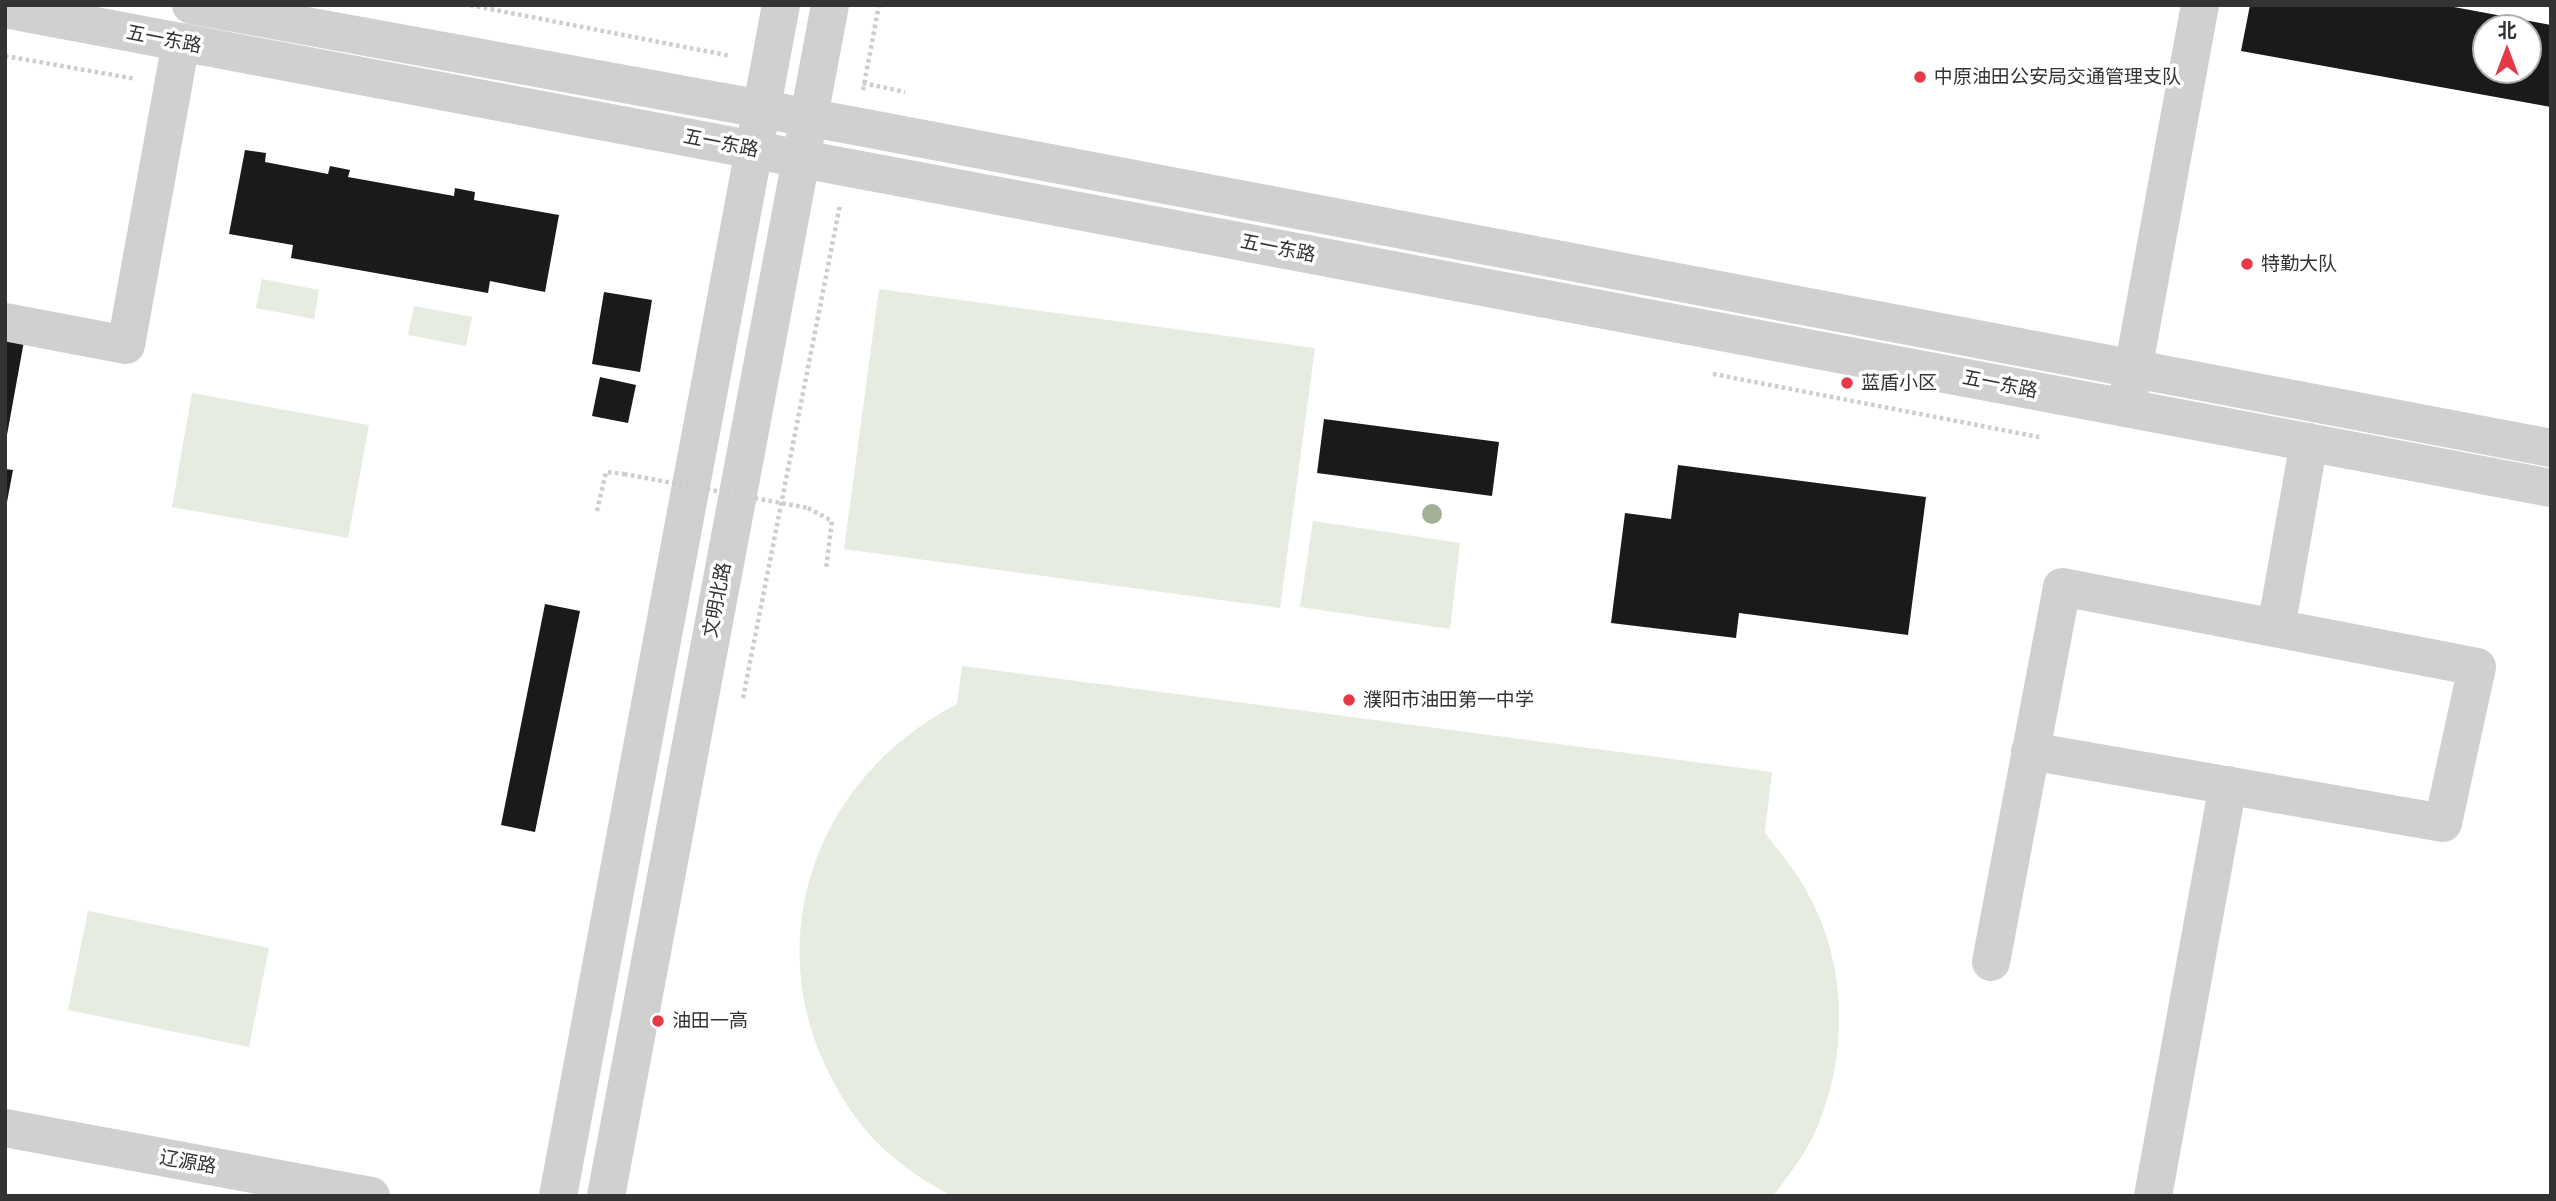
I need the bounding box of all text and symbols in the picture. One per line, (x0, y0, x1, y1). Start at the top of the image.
north arrow (2472, 14, 2542, 84)
text: 北 (2497, 18, 2517, 41)
street label: 五一东路 (125, 21, 203, 57)
place label: 中原油田公安局交通管理支队 (1934, 66, 2181, 88)
marker: 中原油田公安局交通管理支队 (1912, 69, 1928, 85)
street label: 五一东路 (682, 125, 760, 161)
street label: 五一东路 (1239, 230, 1317, 266)
place label: 特勤大队 (2261, 253, 2337, 275)
marker: 特勤大队 (2239, 256, 2255, 272)
street label: 五一东路 (1961, 366, 2039, 402)
place label: 蓝盾小区 (1861, 372, 1937, 394)
marker: 蓝盾小区 (1839, 375, 1855, 391)
street label: 文明北路 (699, 561, 735, 639)
place label: 濮阳市油田第一中学 (1363, 689, 1534, 711)
marker: 濮阳市油田第一中学 (1341, 692, 1357, 708)
place label: 油田一高 (672, 1010, 748, 1032)
marker: 油田一高 (650, 1013, 666, 1029)
street label: 辽源路 (158, 1146, 218, 1178)

